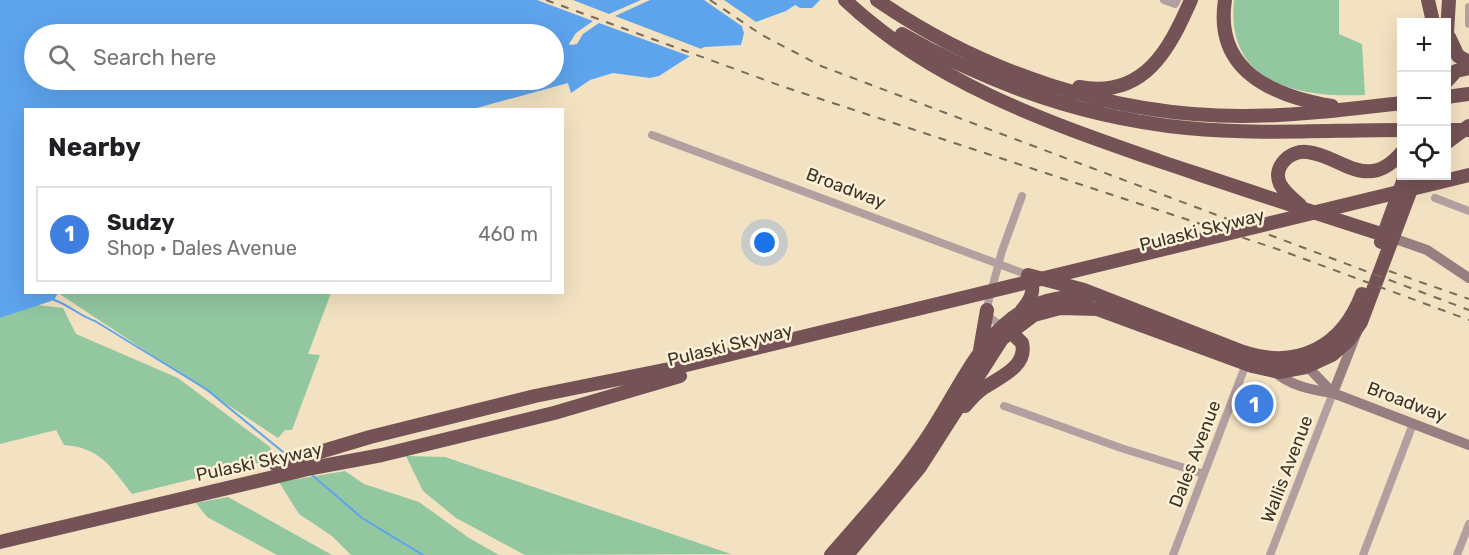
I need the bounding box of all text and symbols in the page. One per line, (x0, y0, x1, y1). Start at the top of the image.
map controls (1397, 18, 1451, 180)
button: + (1397, 18, 1451, 72)
search box (24, 24, 564, 90)
icon: search (45, 41, 78, 74)
text: Search here (93, 44, 216, 71)
button: − (1397, 72, 1451, 126)
button: locate (1397, 126, 1451, 180)
text: Nearby (48, 132, 141, 163)
street label: Broadway (803, 163, 889, 213)
street label: Pulaski Skyway (1137, 204, 1267, 256)
text: Sudzy (107, 209, 175, 236)
text: 1 (65, 222, 74, 246)
text: 460 m (478, 222, 538, 246)
your location (750, 228, 779, 257)
text: Shop · Dales Avenue (107, 236, 297, 260)
street label: Pulaski Skyway (665, 319, 795, 371)
street label: Broadway (1364, 377, 1450, 427)
pin: 1 (1234, 382, 1274, 426)
street label: Dales Avenue (1164, 397, 1226, 511)
street label: Wallis Avenue (1256, 412, 1318, 526)
street label: Pulaski Skyway (194, 438, 324, 486)

